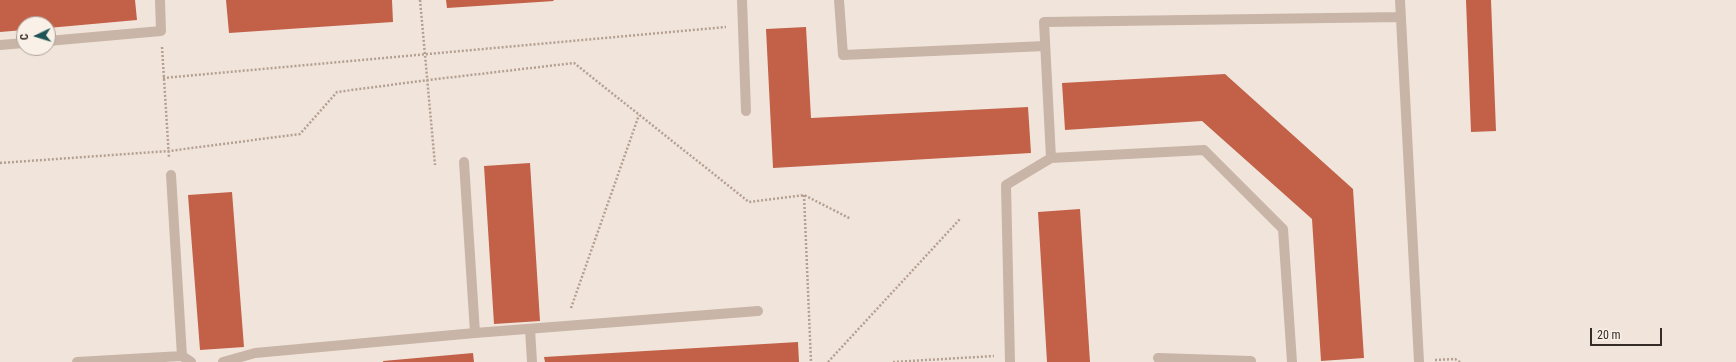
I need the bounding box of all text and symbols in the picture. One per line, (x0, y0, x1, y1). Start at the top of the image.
north arrow (16, 16, 56, 56)
text: С (18, 33, 31, 40)
scale bar (1592, 320, 1664, 346)
text: 20 m (1597, 328, 1621, 342)

